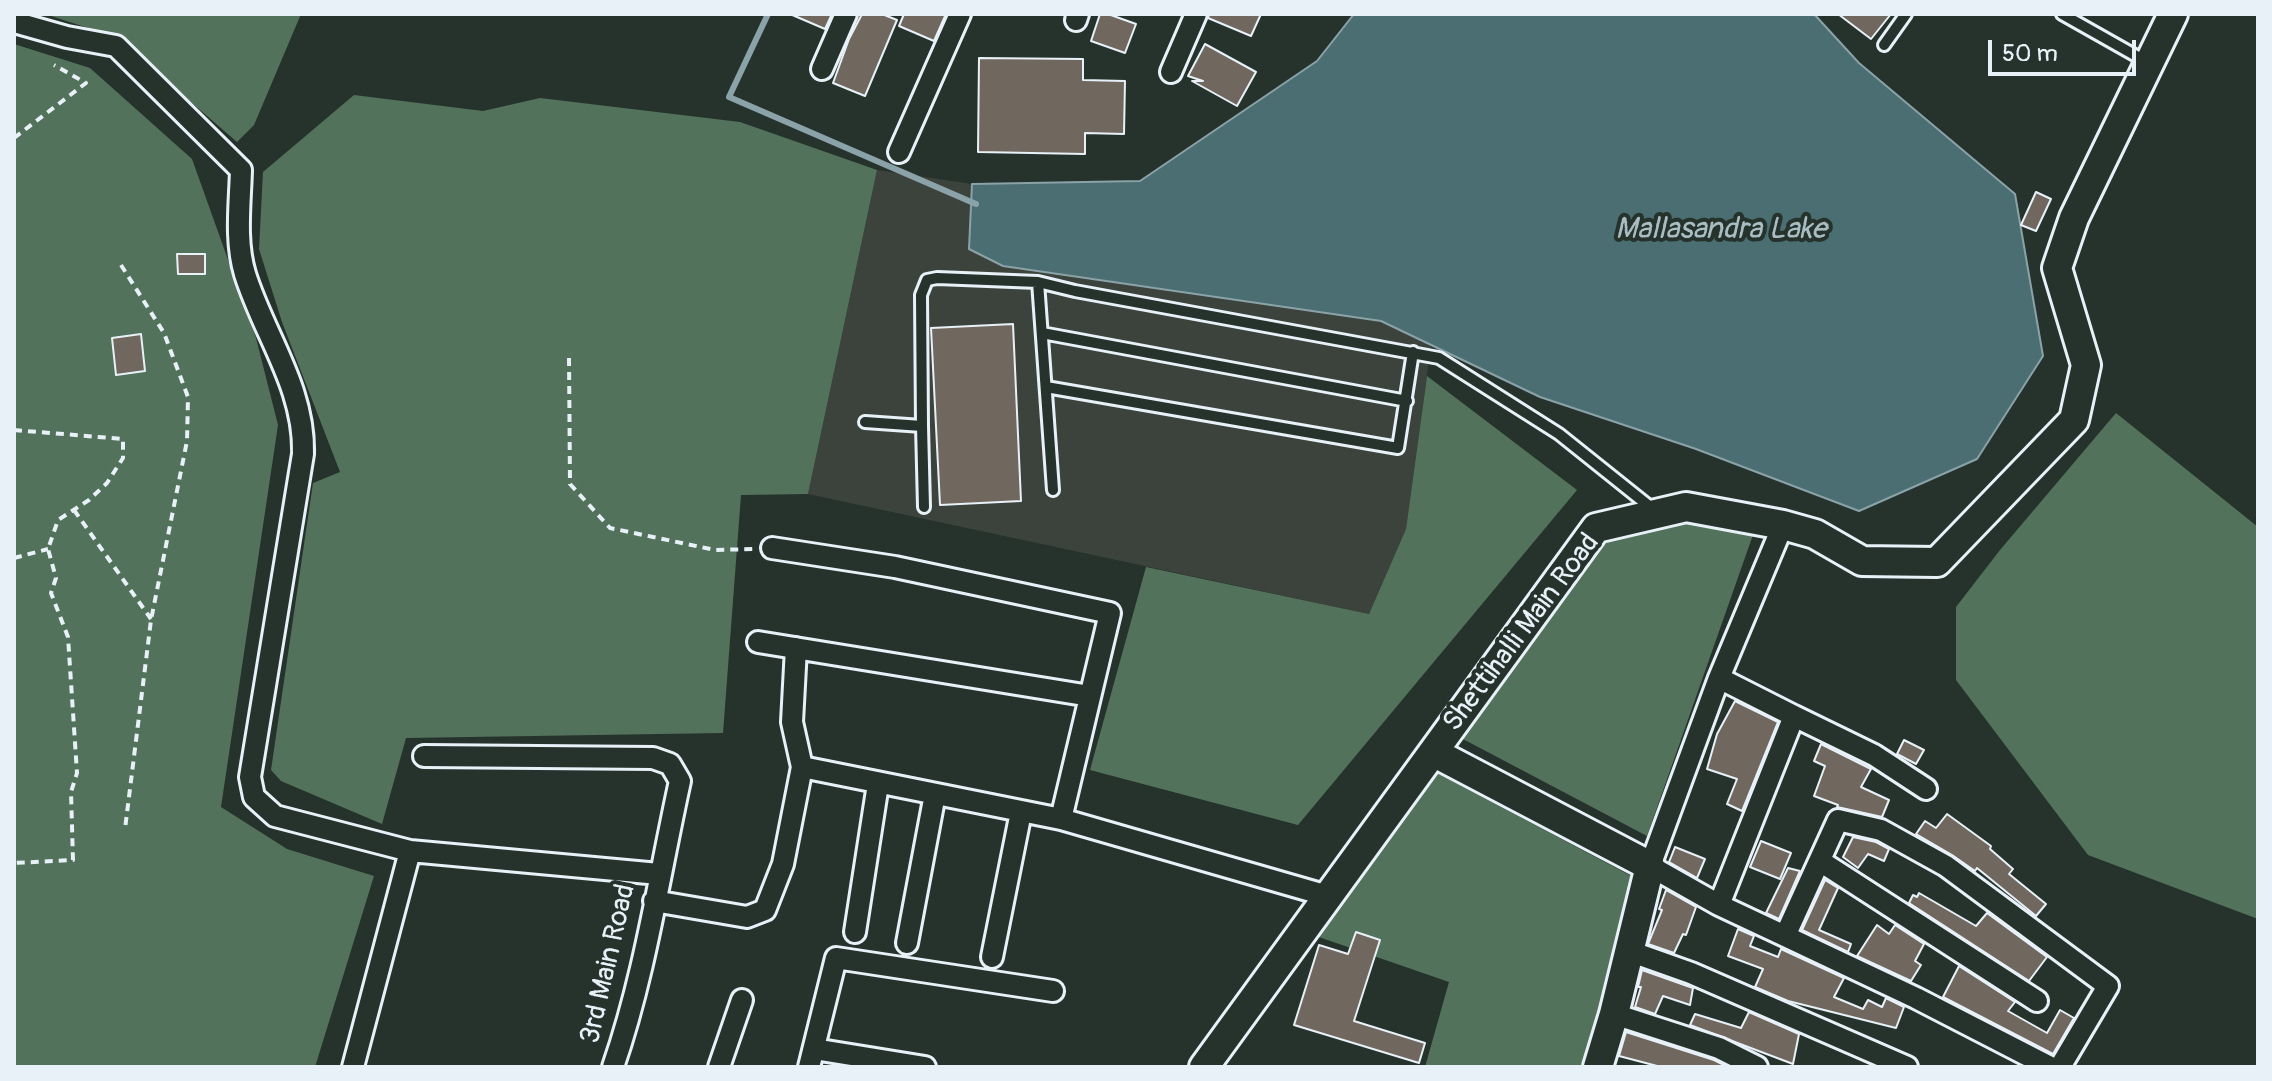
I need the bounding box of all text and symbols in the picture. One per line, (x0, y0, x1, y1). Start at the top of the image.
scale bar (1992, 24, 2140, 74)
text: 50 m (2002, 39, 2058, 68)
water label: Mallasandra Lake (1615, 212, 1827, 248)
street label: Shettihalli Main Road (1437, 527, 1607, 739)
street label: 3rd Main Road (574, 881, 644, 1047)

